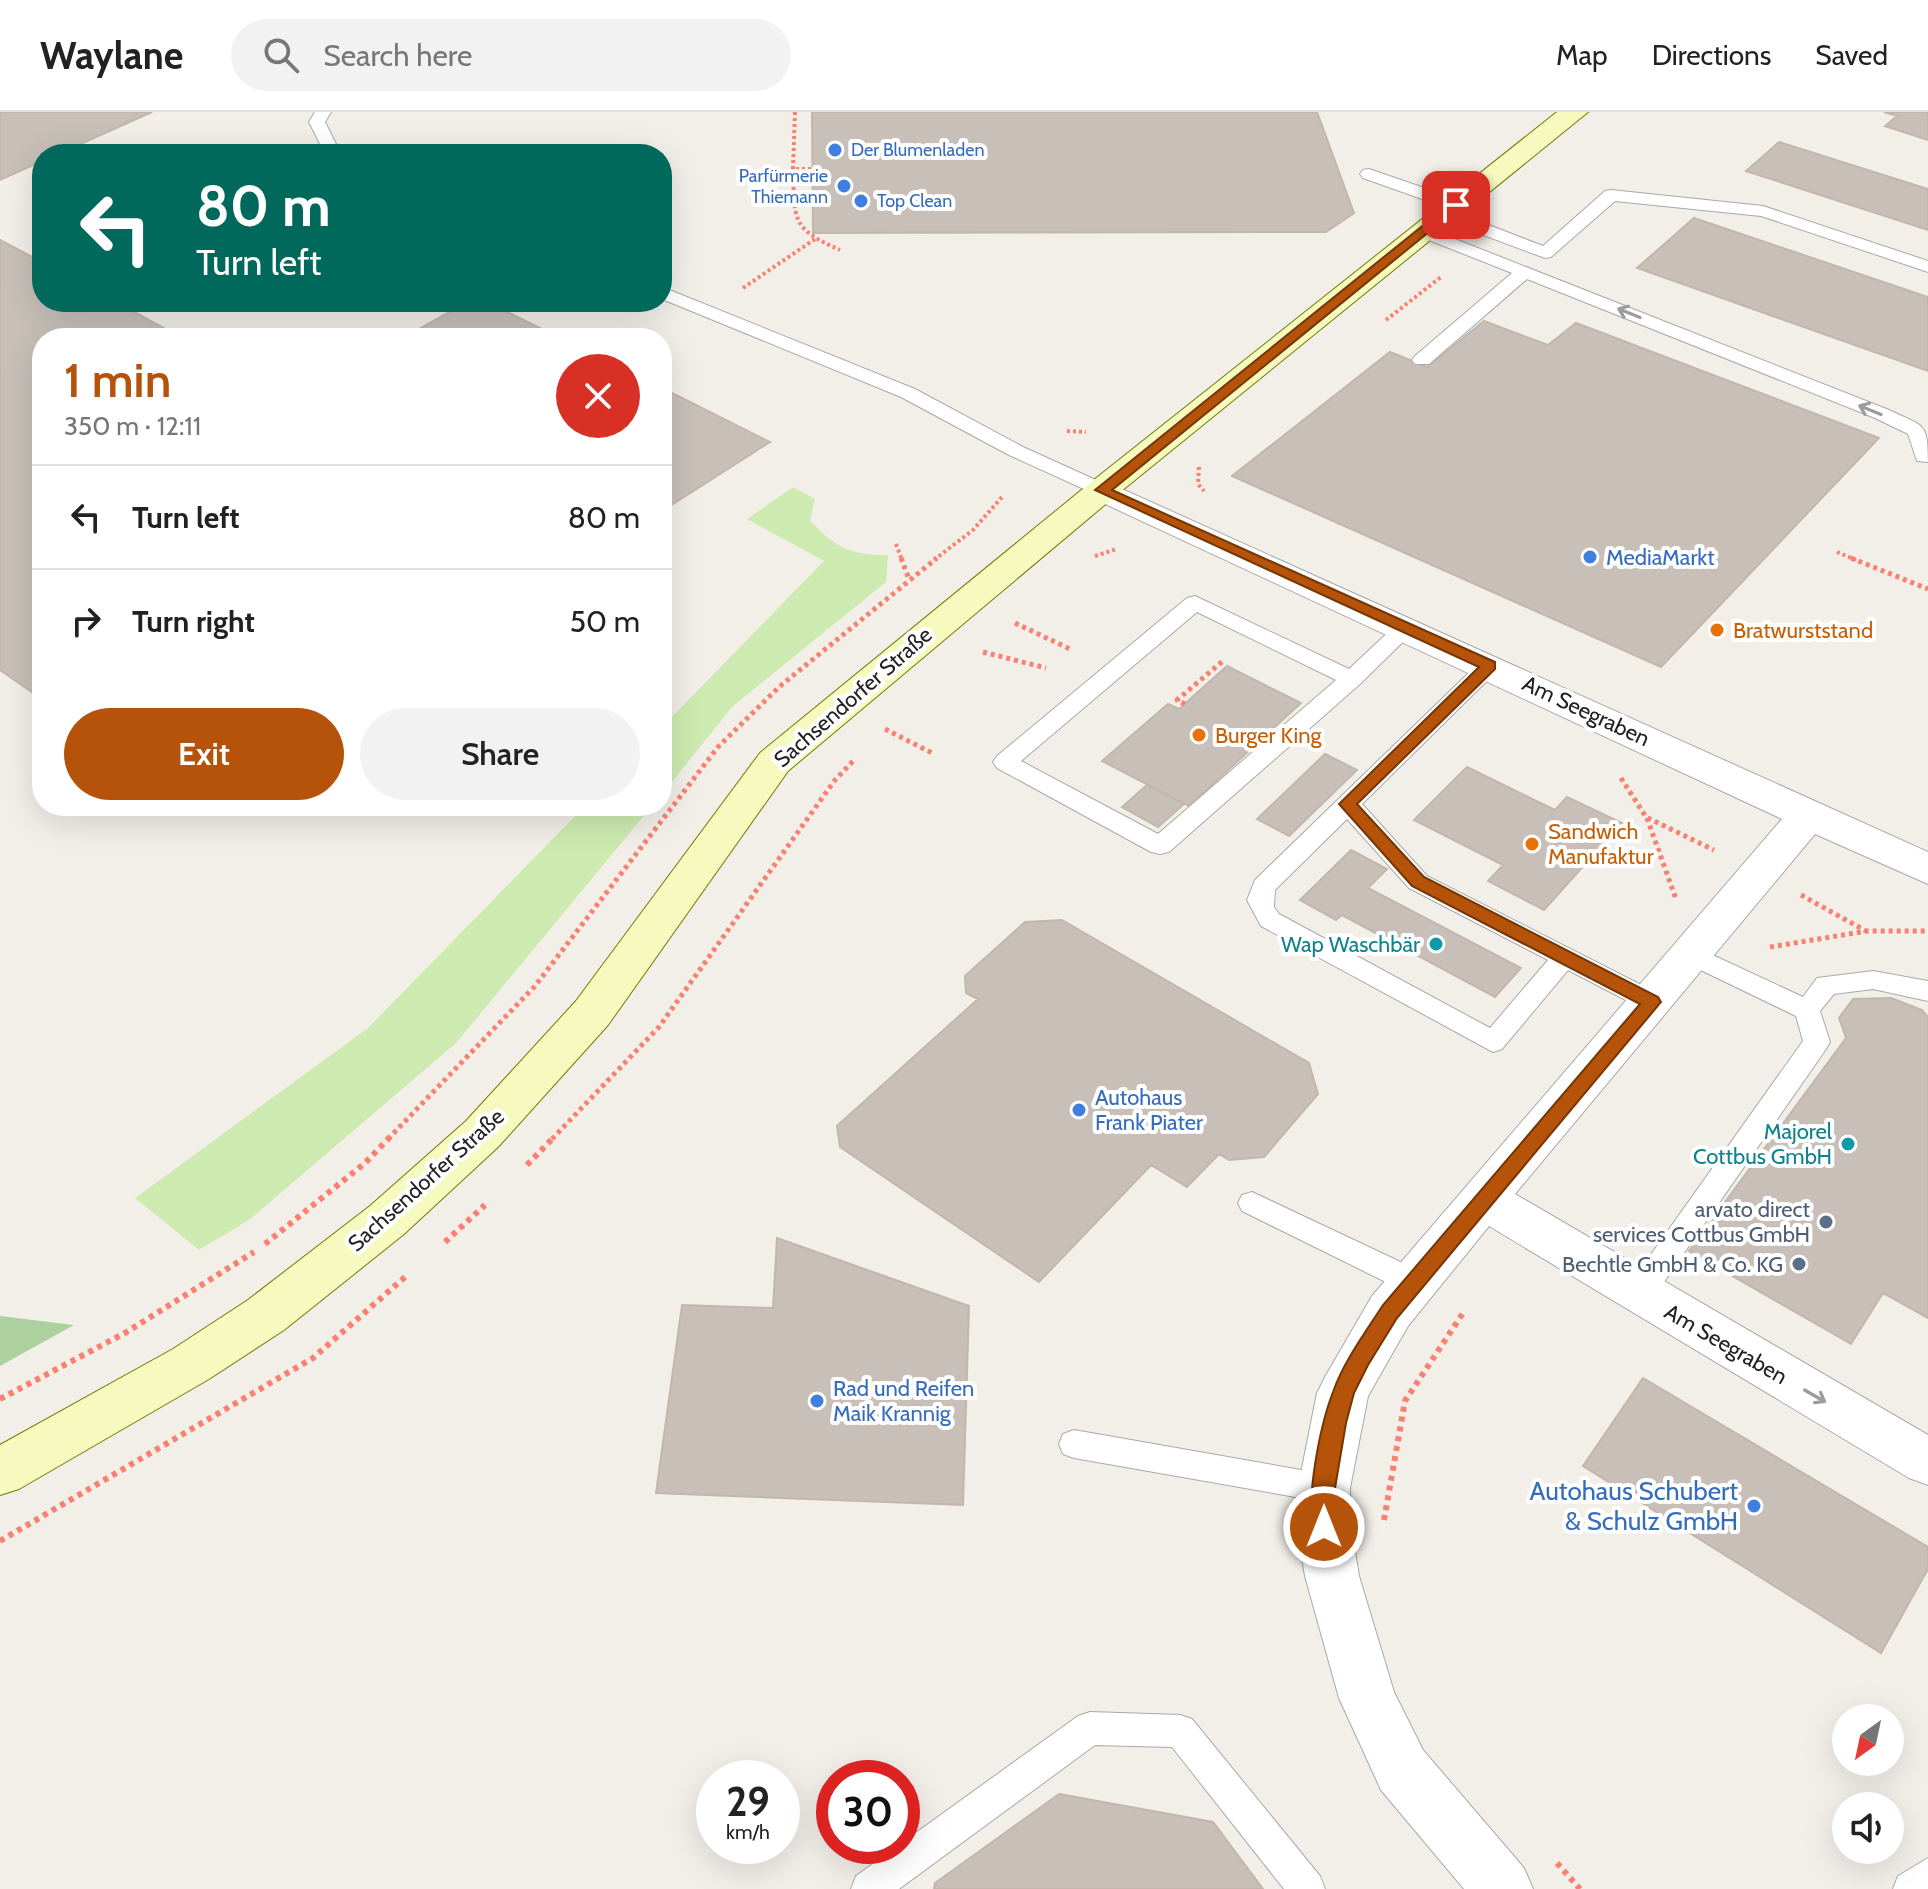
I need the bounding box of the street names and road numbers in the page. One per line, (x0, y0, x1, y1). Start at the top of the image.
street label: Sachsendorfer Straße (768, 621, 938, 773)
street label: Am Seegraben (1518, 670, 1654, 752)
street label: Sachsendorfer Straße (342, 1103, 510, 1257)
street label: Am Seegraben (1660, 1298, 1792, 1390)

